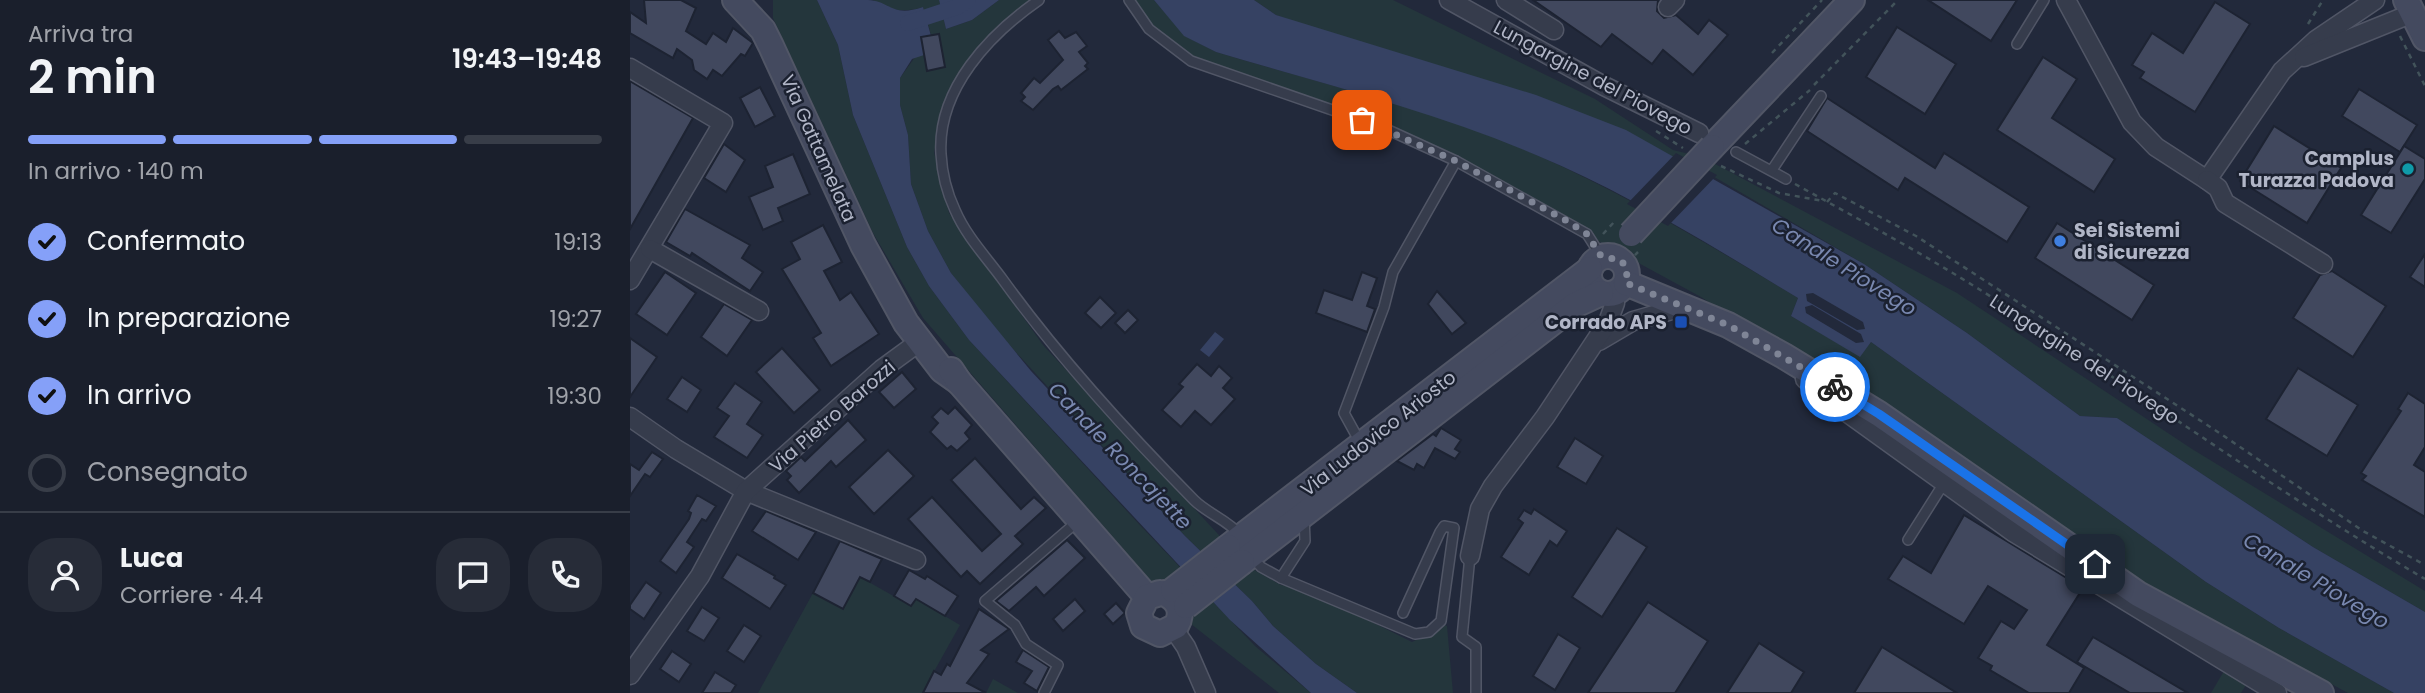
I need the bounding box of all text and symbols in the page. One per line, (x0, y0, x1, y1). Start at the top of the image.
street label: Lungargine del Piovego (1489, 14, 1697, 141)
text: Arriva tra (28, 18, 133, 50)
text: 19:43–19:48 (452, 41, 602, 77)
text: 2 min (28, 45, 157, 109)
street label: Via Gattamelata (774, 70, 863, 226)
pin (1332, 90, 1392, 150)
icon: bag (1343, 101, 1381, 139)
place label: Camplus Turazza Padova (2239, 145, 2394, 194)
text: In arrivo · 140 m (28, 155, 204, 187)
marker: Camplus Turazza Padova (2400, 161, 2416, 177)
water label: Canale Piovego (1766, 210, 1922, 323)
place label: Sei Sistemi di Sicurezza (2074, 217, 2190, 266)
icon: check (28, 223, 66, 261)
text: Confermato (87, 223, 245, 259)
text: 19:13 (554, 226, 602, 258)
marker: Sei Sistemi di Sicurezza (2052, 233, 2068, 249)
street label: Lungargine del Piovego (1984, 288, 2185, 431)
icon: check (28, 300, 66, 338)
text: In preparazione (87, 300, 290, 336)
text: 19:27 (549, 303, 602, 335)
place label: Corrado APS (1545, 309, 1667, 336)
marker: Corrado APS (1673, 314, 1689, 330)
courier (1800, 352, 1870, 422)
street label: Via Pietro Barozzi (763, 354, 902, 479)
street label: Via Ludovico Ariosto (1295, 364, 1462, 503)
icon: bike (1816, 368, 1854, 406)
water label: Canale Roncajette (1042, 375, 1199, 536)
icon: check (28, 377, 66, 415)
text: In arrivo (87, 377, 192, 413)
text: 19:30 (547, 380, 602, 412)
text: Consegnato (87, 454, 248, 490)
water label: Canale Piovego (2238, 525, 2395, 636)
pin (2065, 534, 2125, 594)
button: person (28, 538, 102, 612)
button: chat (436, 538, 510, 612)
button: phone (528, 538, 602, 612)
text: Luca (120, 540, 183, 576)
icon: home (2076, 545, 2114, 583)
text: Corriere · 4.4 (120, 579, 263, 611)

